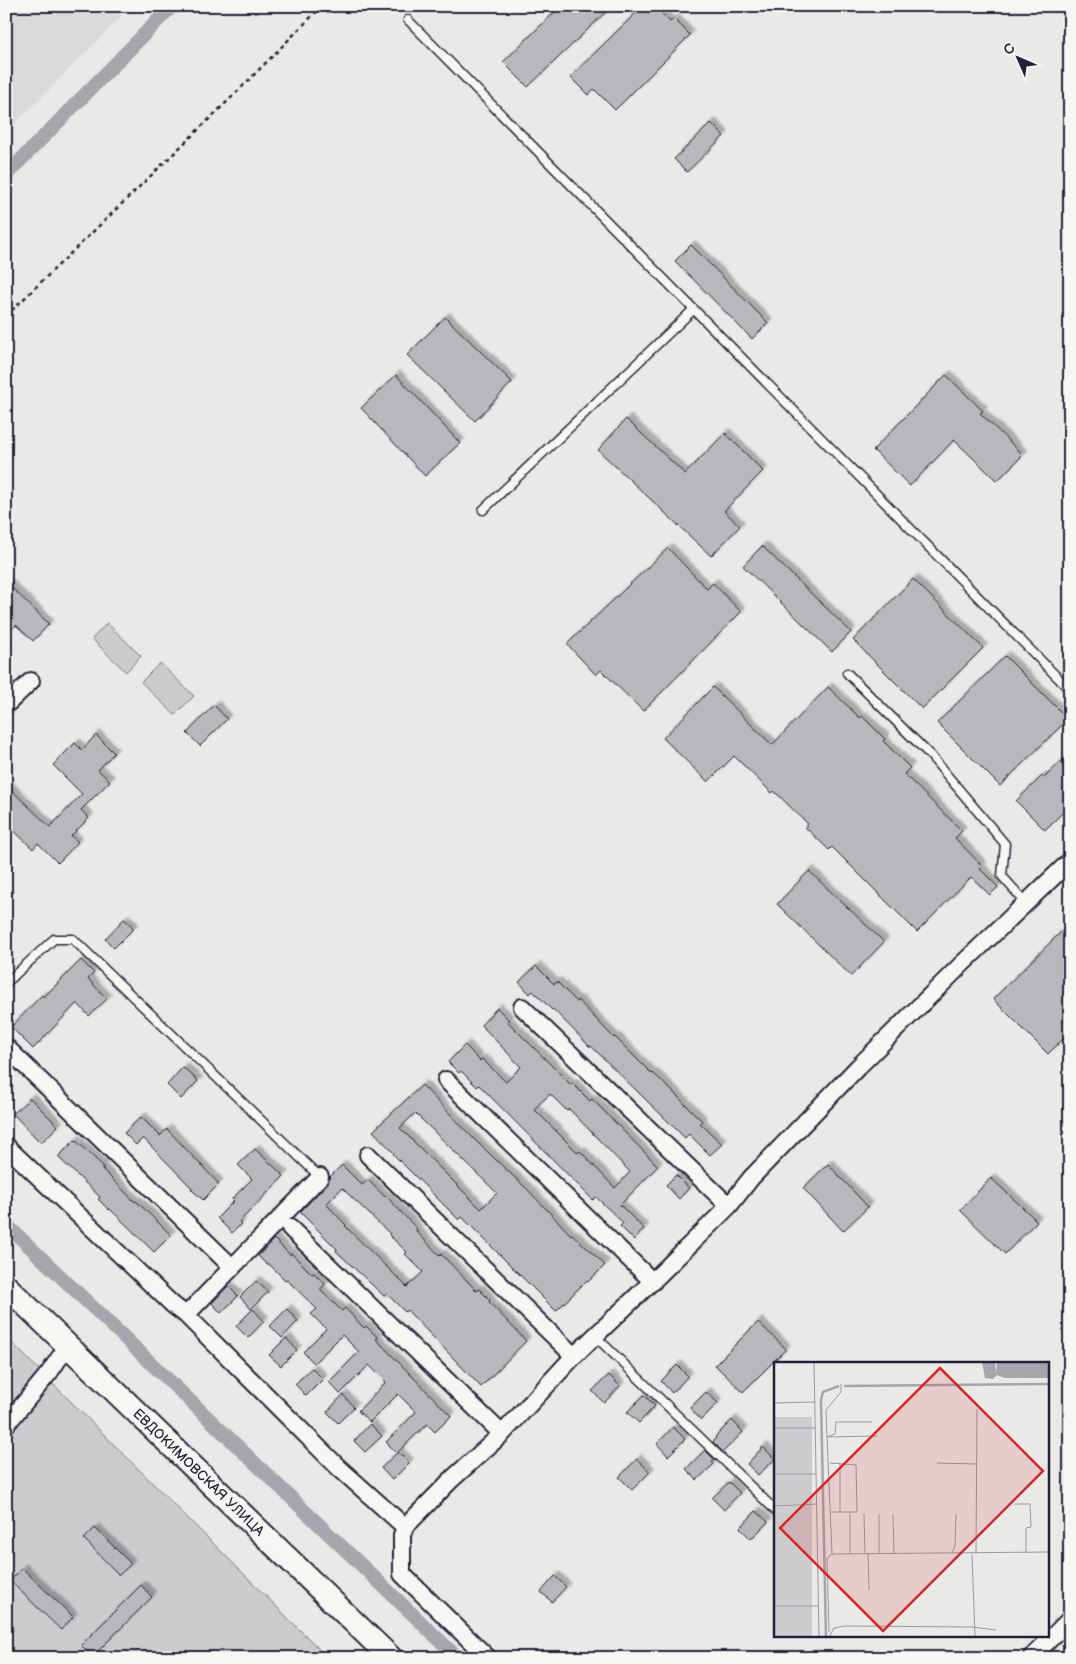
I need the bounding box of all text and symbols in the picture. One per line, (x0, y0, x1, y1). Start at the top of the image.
north arrow (994, 32, 1044, 82)
text: С (1000, 40, 1019, 59)
inset map (774, 1362, 1048, 1636)
street label: ЕВДОКИМОВСКАЯ УЛИЦА (129, 1405, 268, 1540)

